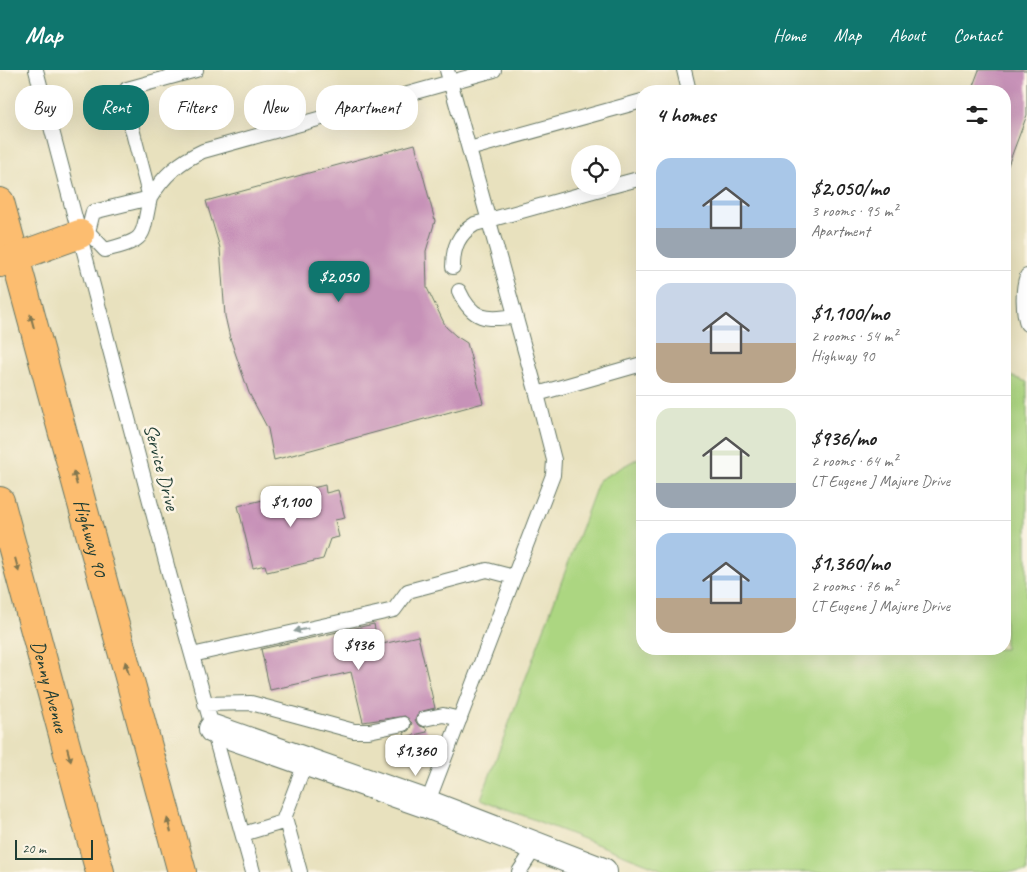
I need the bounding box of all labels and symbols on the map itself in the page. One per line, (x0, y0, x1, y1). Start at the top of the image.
pin: $2,050 (298, 260, 380, 303)
one-way arrow (28, 313, 36, 328)
street label: Service Drive (138, 421, 185, 514)
one-way arrow (71, 470, 79, 485)
pin: $1,100 (250, 486, 332, 528)
street label: Highway 90 (68, 496, 114, 582)
one-way arrow (13, 557, 21, 572)
one-way arrow (294, 626, 309, 634)
pin: $936 (329, 628, 389, 671)
street label: Denny Avenue (25, 638, 74, 737)
one-way arrow (122, 661, 130, 676)
pin: $1,360 (375, 734, 457, 777)
one-way arrow (65, 748, 73, 763)
one-way arrow (165, 817, 173, 832)
scale bar (15, 837, 92, 860)

